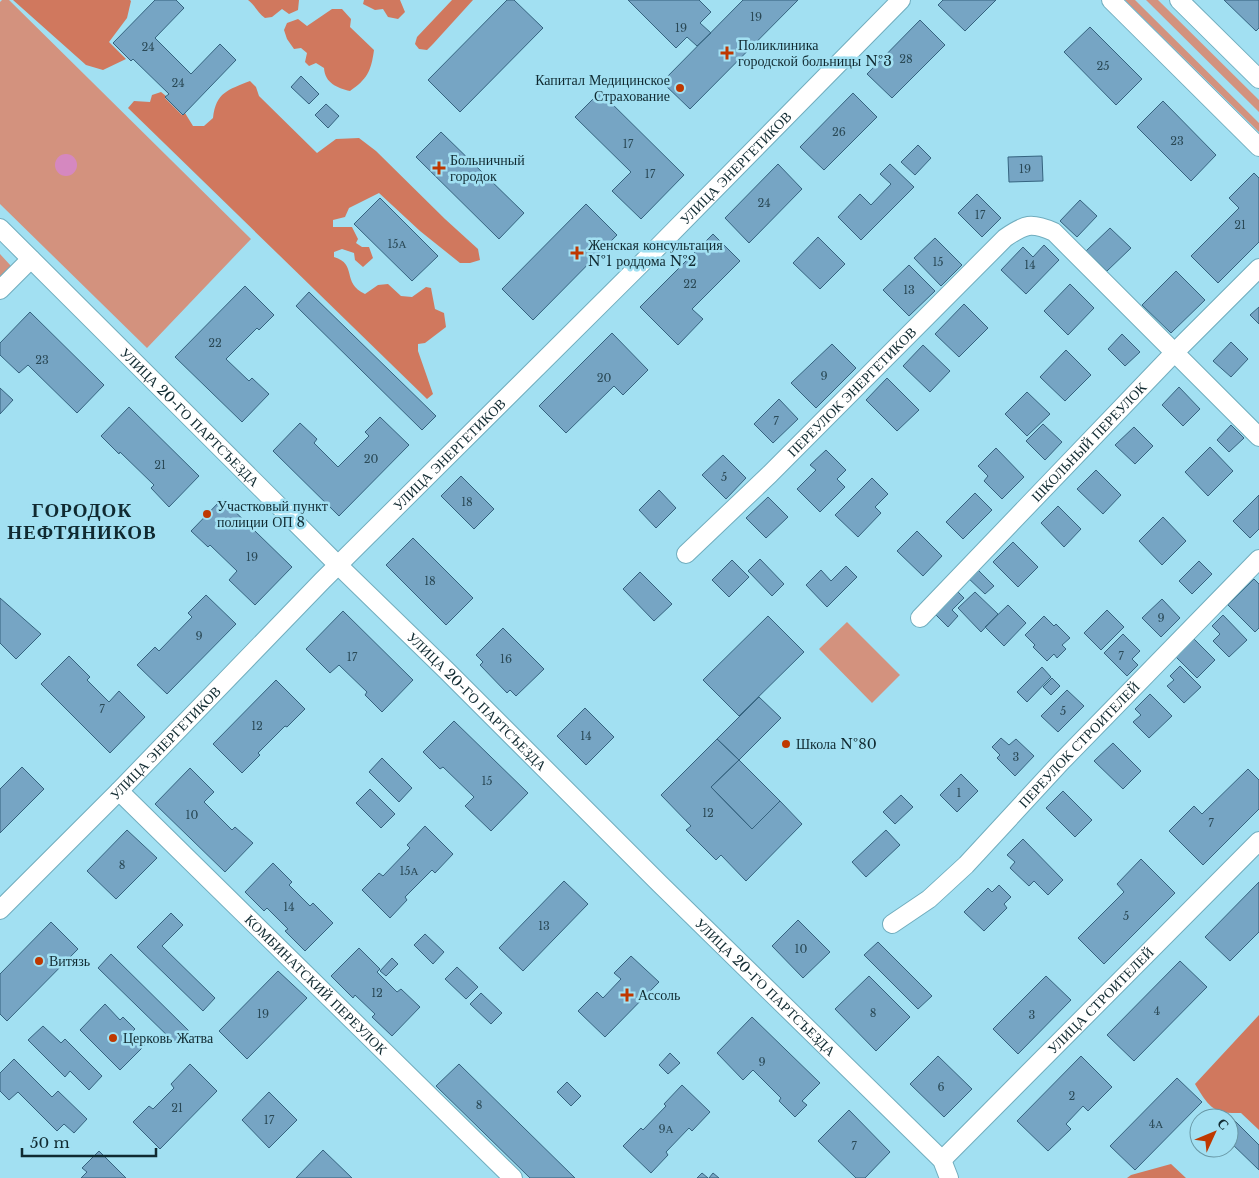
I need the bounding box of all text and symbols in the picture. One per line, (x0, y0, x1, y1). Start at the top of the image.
house number: 19 (750, 10, 762, 24)
house number: 19 (675, 21, 687, 35)
place label: Поликлиника городской больницы №3 (738, 36, 892, 70)
house number: 24 (141, 40, 155, 54)
marker: Поликлиника городской больницы №3 (720, 46, 734, 60)
house number: 28 (899, 52, 913, 66)
house number: 25 (1096, 59, 1110, 73)
place label: Капитал Медицинское Страхование (535, 71, 670, 105)
house number: 24 (171, 76, 185, 90)
marker: Капитал Медицинское Страхование (674, 82, 686, 94)
street label: УЛИЦА ЭНЕРГЕТИКОВ (676, 108, 795, 228)
house number: 26 (832, 125, 846, 139)
house number: 23 (1170, 134, 1184, 148)
house number: 17 (623, 137, 634, 151)
place label: Больничный городок (450, 151, 525, 185)
marker: Больничный городок (432, 161, 446, 175)
house number: 19 (1019, 162, 1031, 176)
house number: 17 (645, 167, 656, 181)
house number: 24 (757, 196, 771, 210)
house number: 17 (975, 208, 986, 222)
house number: 21 (1234, 218, 1246, 232)
place label: Женская консультация №1 роддома №2 (588, 236, 723, 270)
house number: 15А (387, 237, 407, 251)
marker: Женская консультация №1 роддома №2 (570, 246, 584, 260)
house number: 15 (932, 255, 944, 269)
house number: 14 (1024, 258, 1036, 272)
house number: 22 (683, 277, 697, 291)
house number: 13 (903, 283, 915, 297)
street label: ПЕРЕУЛОК ЭНЕРГЕТИКОВ (783, 323, 920, 460)
house number: 22 (208, 336, 222, 350)
street label: УЛИЦА 20-ГО ПАРТСЪЕЗДА (116, 344, 264, 491)
house number: 23 (35, 353, 49, 367)
house number: 9 (820, 369, 828, 383)
house number: 20 (597, 371, 611, 385)
street label: ШКОЛЬНЫЙ ПЕРЕУЛОК (1027, 378, 1151, 505)
street label: УЛИЦА ЭНЕРГЕТИКОВ (389, 394, 510, 514)
house number: 7 (773, 414, 779, 428)
house number: 20 (364, 452, 378, 466)
house number: 21 (154, 458, 166, 472)
house number: 5 (721, 470, 727, 484)
house number: 18 (461, 495, 473, 509)
place label: Участковый пункт полиции ОП 8 (217, 497, 328, 531)
district label: ГОРОДОК НЕФТЯНИКОВ (7, 499, 157, 544)
marker: Участковый пункт полиции ОП 8 (201, 508, 213, 520)
house number: 19 (246, 550, 258, 564)
house number: 18 (424, 574, 436, 588)
house number: 9 (1157, 611, 1165, 625)
street label: УЛИЦА 20-ГО ПАРТСЪЕЗДА (403, 628, 551, 775)
house number: 9 (195, 629, 203, 643)
house number: 7 (1118, 649, 1124, 663)
house number: 17 (347, 650, 358, 664)
house number: 16 (500, 652, 512, 666)
street label: ПЕРЕУЛОК СТРОИТЕЛЕЙ (1015, 678, 1143, 811)
street label: УЛИЦА ЭНЕРГЕТИКОВ (106, 682, 225, 804)
house number: 7 (99, 702, 105, 716)
house number: 5 (1060, 704, 1066, 718)
house number: 12 (251, 719, 263, 733)
house number: 14 (580, 729, 592, 743)
place label: Школа №80 (796, 735, 877, 753)
marker: Школа №80 (780, 738, 792, 750)
house number: 3 (1013, 750, 1020, 764)
house number: 15 (481, 774, 493, 788)
house number: 1 (957, 786, 962, 800)
house number: 12 (702, 806, 714, 820)
house number: 10 (186, 808, 199, 822)
house number: 7 (1208, 816, 1214, 830)
house number: 8 (119, 858, 125, 872)
house number: 15А (399, 864, 419, 878)
house number: 14 (283, 900, 295, 914)
house number: 5 (1123, 909, 1129, 923)
street label: КОМБИНАТСКИЙ ПЕРЕУЛОК (241, 910, 391, 1059)
street label: УЛИЦА 20-ГО ПАРТСЪЕЗДА (691, 914, 840, 1061)
house number: 13 (538, 919, 550, 933)
house number: 10 (795, 942, 808, 956)
street label: УЛИЦА СТРОИТЕЛЕЙ (1044, 943, 1158, 1058)
place label: Витязь (49, 952, 90, 970)
marker: Витязь (33, 955, 45, 967)
house number: 12 (371, 986, 383, 1000)
place label: Ассоль (638, 986, 680, 1004)
marker: Ассоль (620, 988, 634, 1002)
house number: 4 (1154, 1004, 1160, 1018)
house number: 8 (870, 1006, 876, 1020)
house number: 19 (257, 1007, 269, 1021)
house number: 3 (1029, 1008, 1036, 1022)
place label: Церковь Жатва (123, 1029, 214, 1047)
marker: Церковь Жатва (107, 1032, 119, 1044)
house number: 9 (758, 1055, 766, 1069)
house number: 6 (937, 1080, 945, 1094)
house number: 2 (1069, 1089, 1076, 1103)
house number: 8 (476, 1098, 482, 1112)
house number: 21 (171, 1101, 183, 1115)
north arrow (1189, 1108, 1239, 1158)
house number: 17 (264, 1113, 275, 1127)
text: С (1213, 1114, 1233, 1134)
house number: 4А (1149, 1117, 1163, 1131)
house number: 9А (658, 1122, 674, 1136)
scale bar (22, 1126, 156, 1158)
text: 50 m (30, 1133, 70, 1152)
house number: 7 (851, 1139, 857, 1153)

